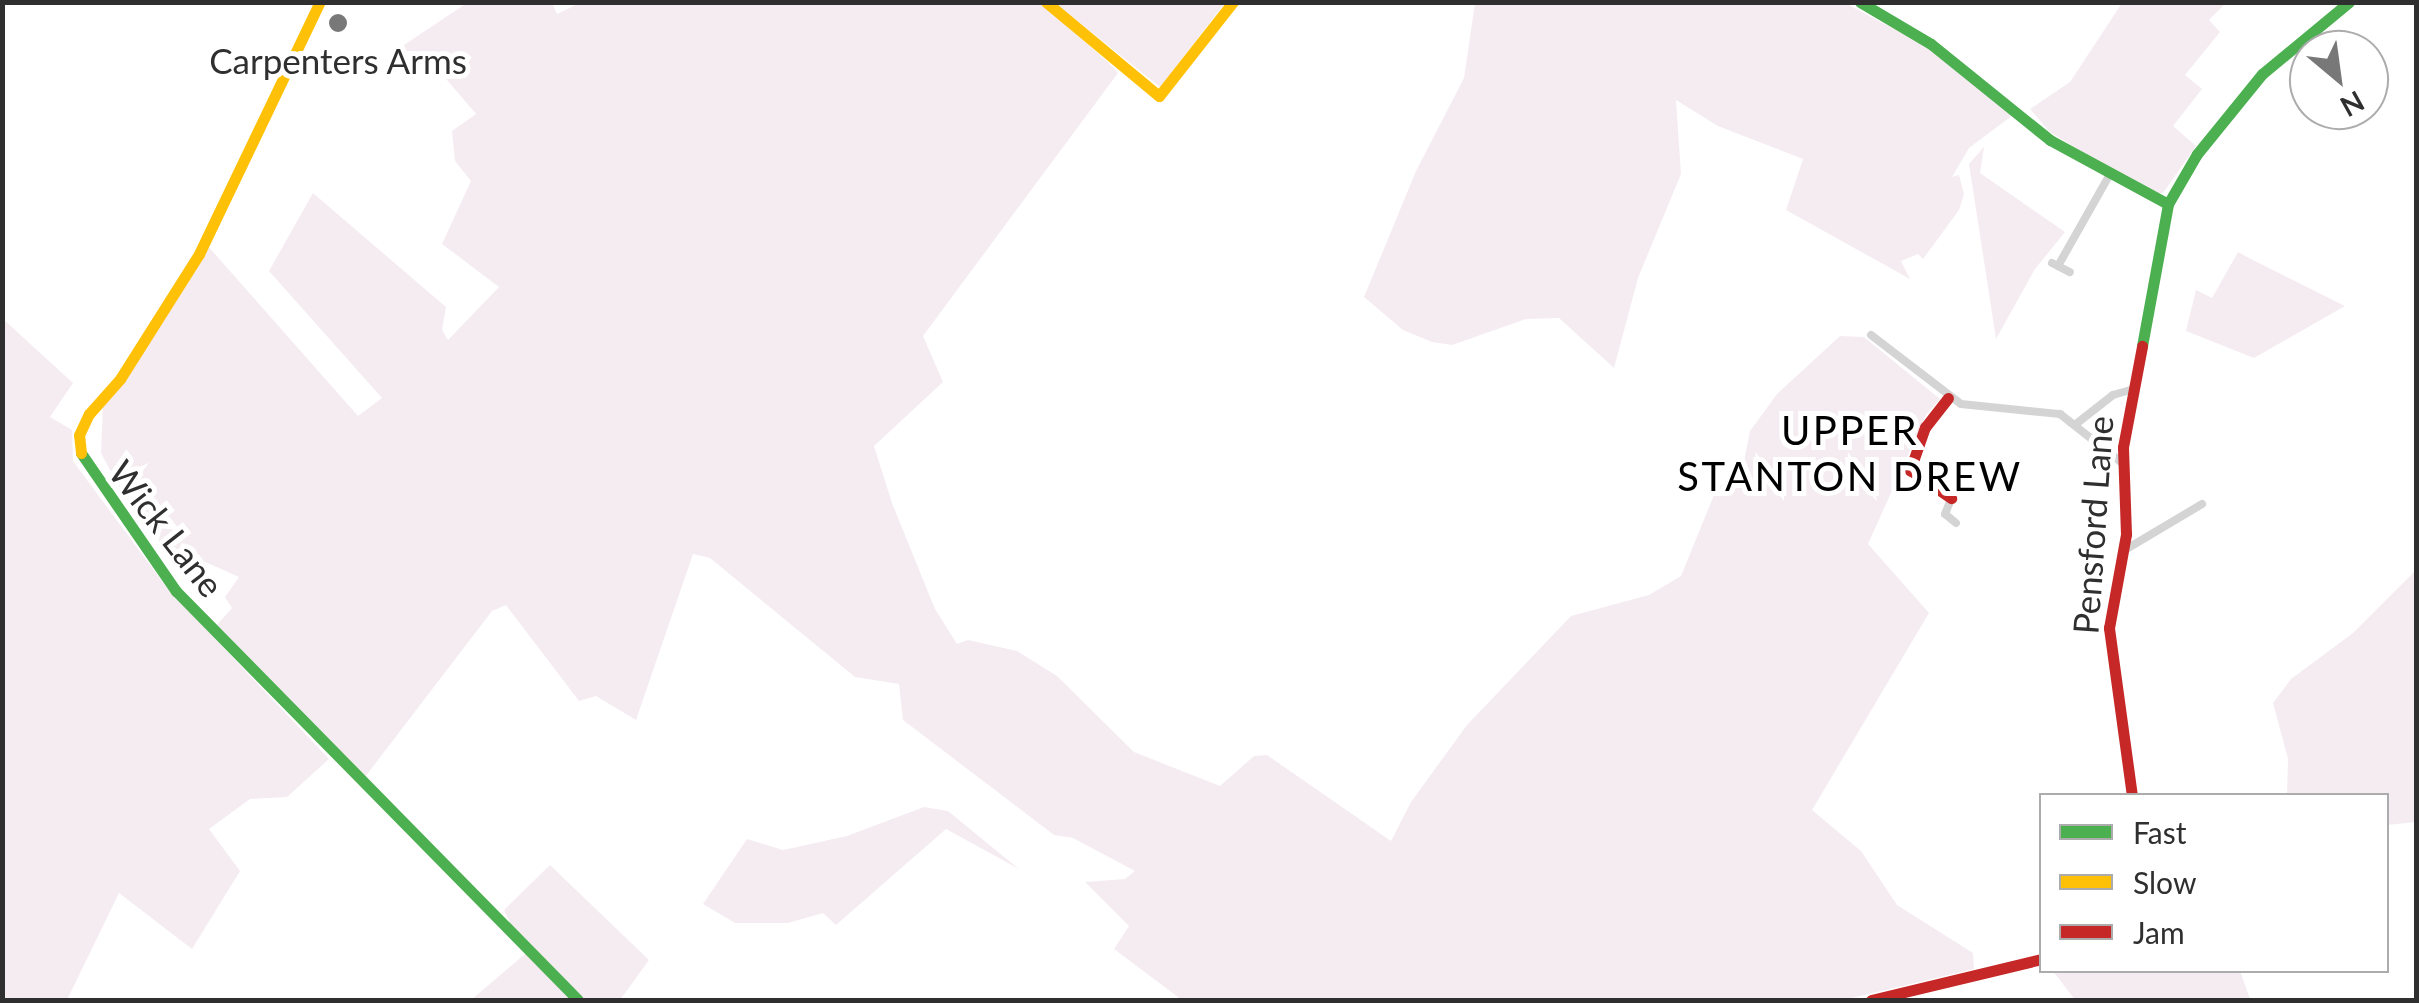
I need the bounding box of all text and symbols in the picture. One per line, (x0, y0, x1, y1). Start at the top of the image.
marker: Carpenters Arms (327, 12, 349, 34)
north arrow (2289, 30, 2389, 130)
place label: Carpenters Arms (209, 39, 467, 81)
text: N (2335, 84, 2370, 125)
district label: UPPER STANTON DREW (1677, 406, 2023, 500)
street label: Pensford Lane (2063, 414, 2121, 636)
street label: Wick Lane (101, 451, 233, 605)
legend (2039, 793, 2389, 973)
text: Fast (2133, 814, 2187, 850)
text: Slow (2133, 864, 2196, 900)
text: Jam (2133, 914, 2185, 950)

